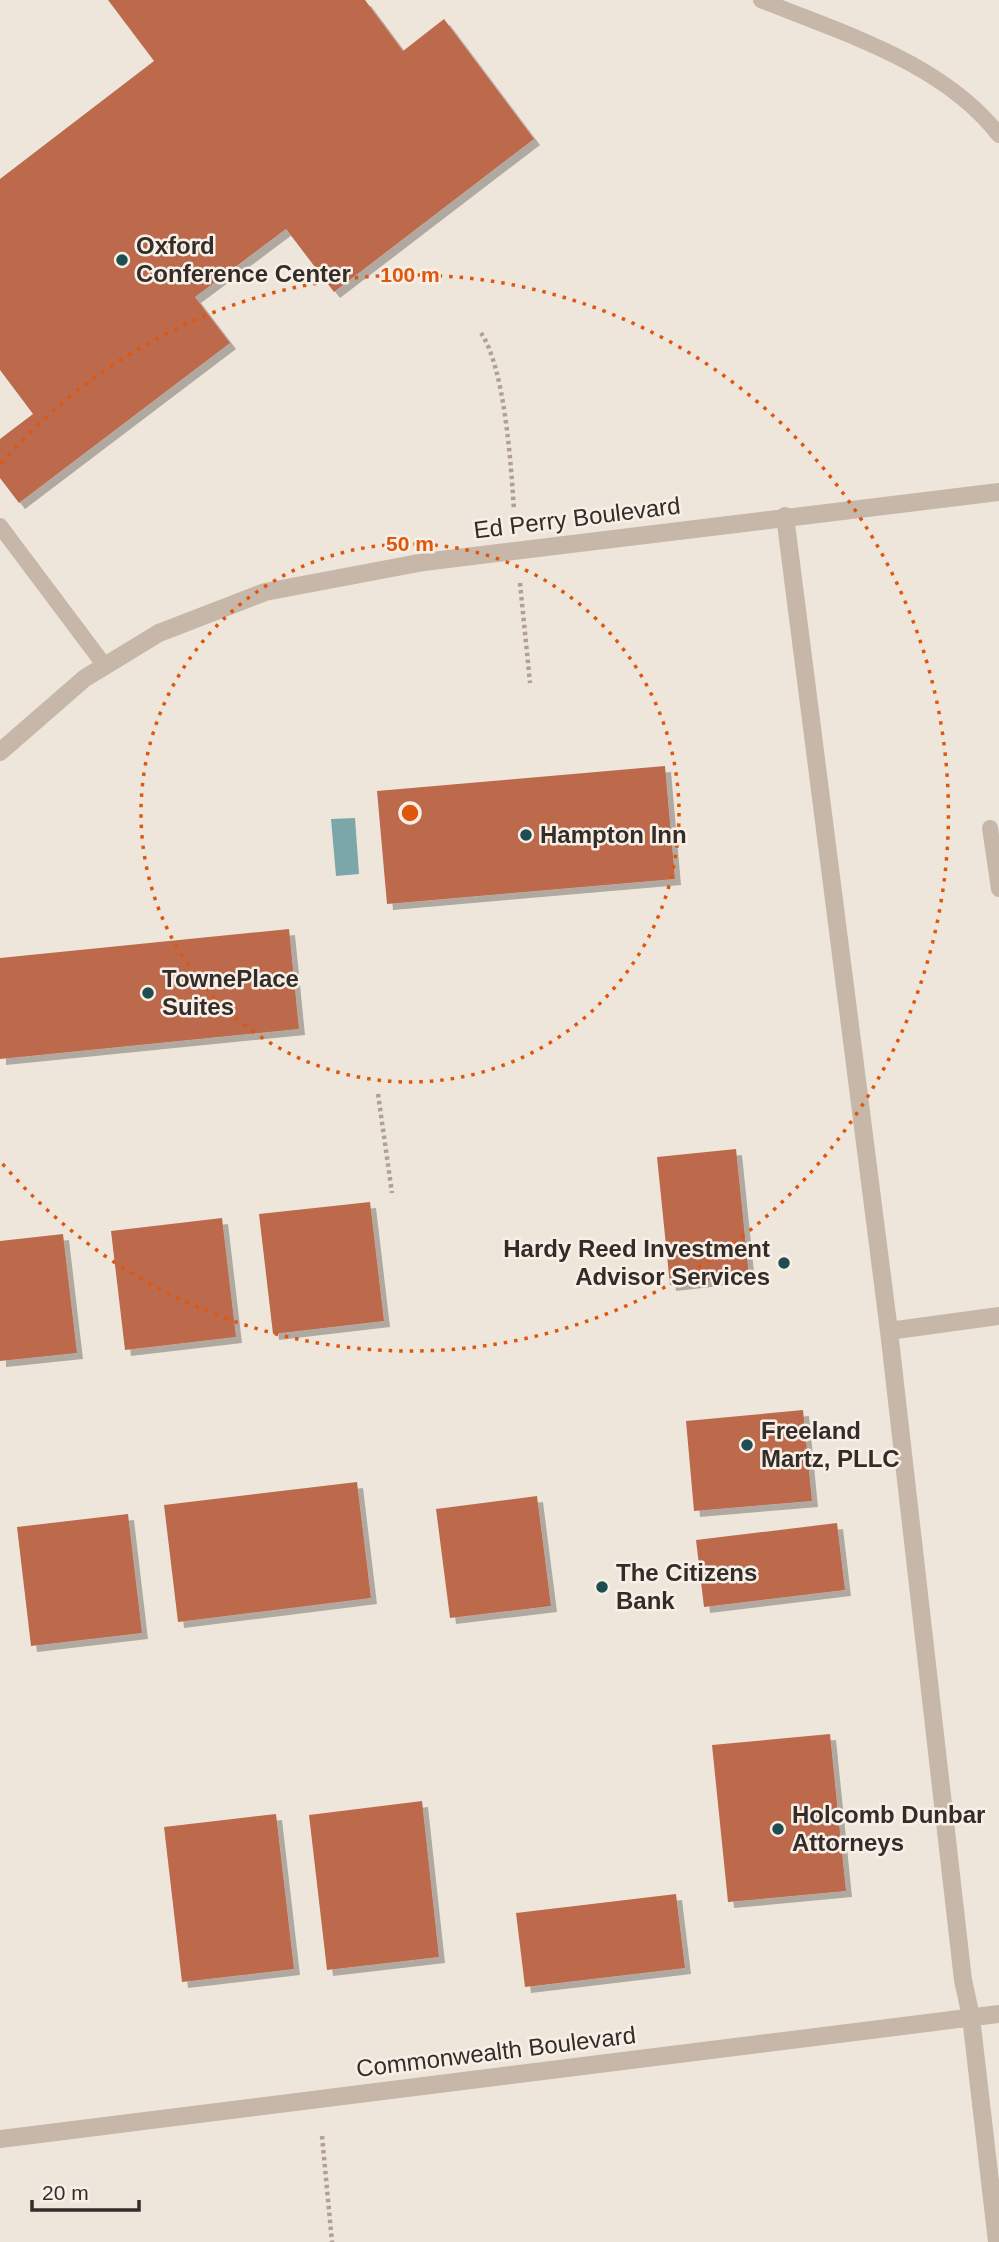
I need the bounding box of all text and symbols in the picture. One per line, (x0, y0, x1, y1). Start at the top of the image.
place label: Oxford Conference Center (136, 232, 351, 287)
marker: Oxford Conference Center (114, 252, 130, 268)
text: 100 m (380, 263, 440, 286)
street label: Ed Perry Boulevard (472, 491, 682, 544)
text: 50 m (386, 532, 434, 555)
centre of rings (398, 801, 422, 825)
place label: Hampton Inn (540, 821, 687, 848)
marker: Hampton Inn (518, 827, 534, 843)
place label: TownePlace Suites (162, 965, 299, 1020)
marker: TownePlace Suites (140, 985, 156, 1001)
place label: Hardy Reed Investment Advisor Services (503, 1235, 770, 1290)
marker: Hardy Reed Investment Advisor Services (776, 1255, 792, 1271)
place label: Freeland Martz, PLLC (761, 1417, 900, 1472)
marker: Freeland Martz, PLLC (739, 1437, 755, 1453)
place label: The Citizens Bank (616, 1559, 757, 1614)
marker: The Citizens Bank (594, 1579, 610, 1595)
place label: Holcomb Dunbar Attorneys (792, 1801, 985, 1856)
marker: Holcomb Dunbar Attorneys (770, 1821, 786, 1837)
street label: Commonwealth Boulevard (355, 2021, 637, 2082)
scale bar (32, 2168, 138, 2212)
text: 20 m (42, 2181, 89, 2204)

